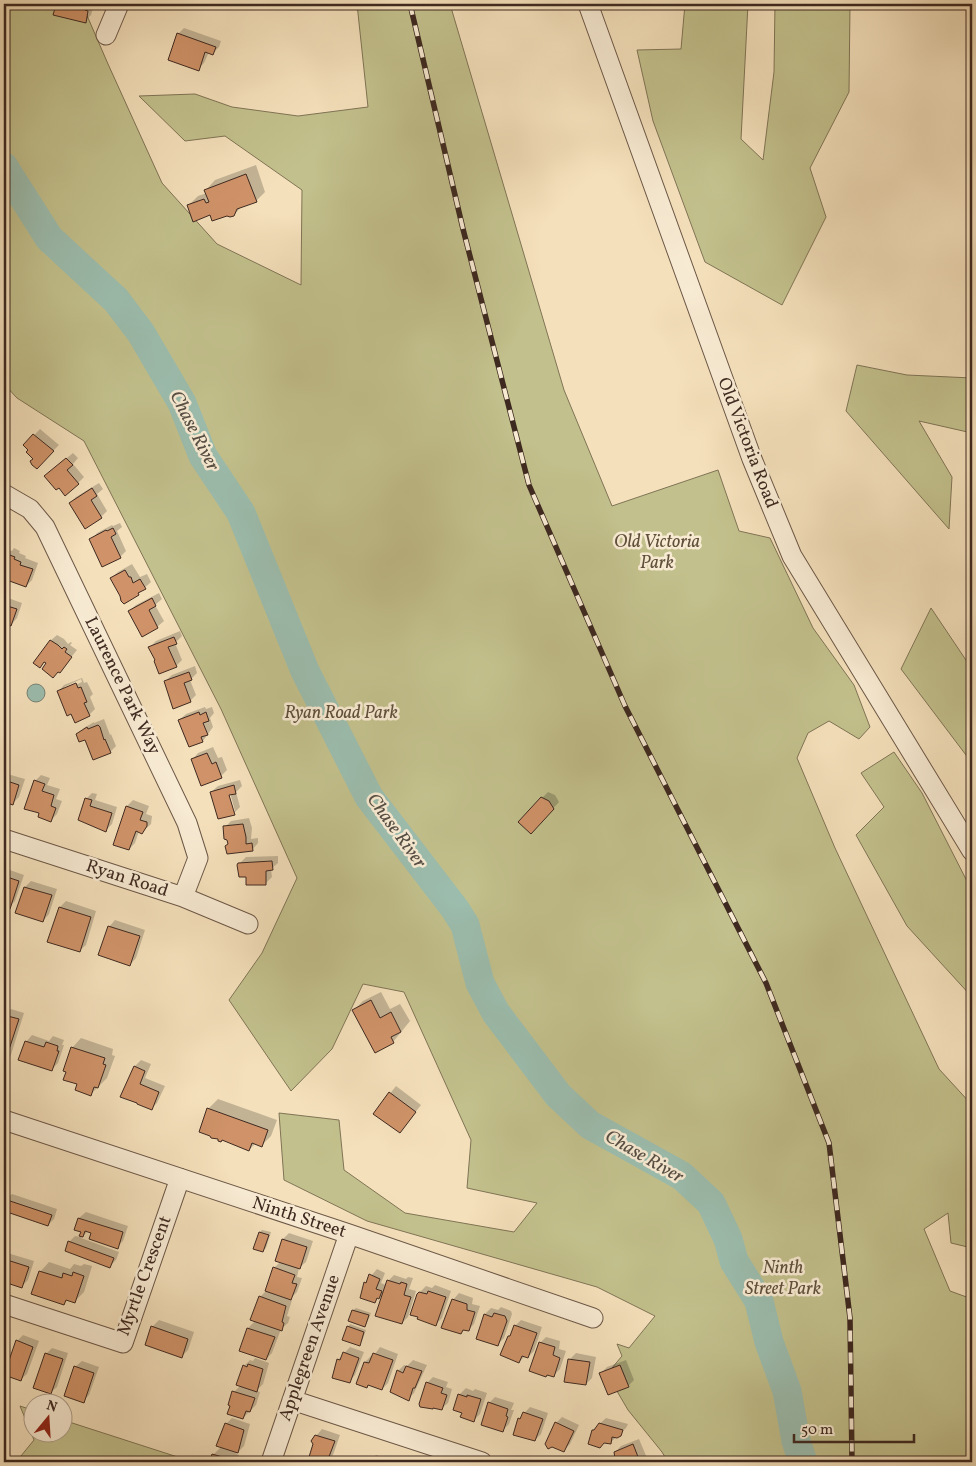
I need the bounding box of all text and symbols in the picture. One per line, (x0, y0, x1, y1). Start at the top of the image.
street label: Old Victoria Road (711, 374, 783, 512)
water label: Chase River (163, 386, 226, 476)
park label: Old Victoria Park (614, 530, 700, 576)
street label: Laurence Park Way (78, 613, 166, 760)
park label: Ryan Road Park (284, 701, 398, 726)
water label: Chase River (360, 788, 433, 875)
street label: Ryan Road (83, 854, 171, 904)
water label: Chase River (600, 1124, 689, 1190)
street label: Ninth Street (249, 1191, 349, 1245)
street label: Myrtle Crescent (112, 1212, 178, 1340)
park label: Ninth Street Park (745, 1256, 821, 1302)
street label: Applegreen Avenue (273, 1271, 347, 1425)
north arrow (22, 1394, 72, 1444)
text: N (44, 1396, 59, 1418)
scale bar (794, 1411, 914, 1443)
text: 50 m (801, 1420, 833, 1441)

